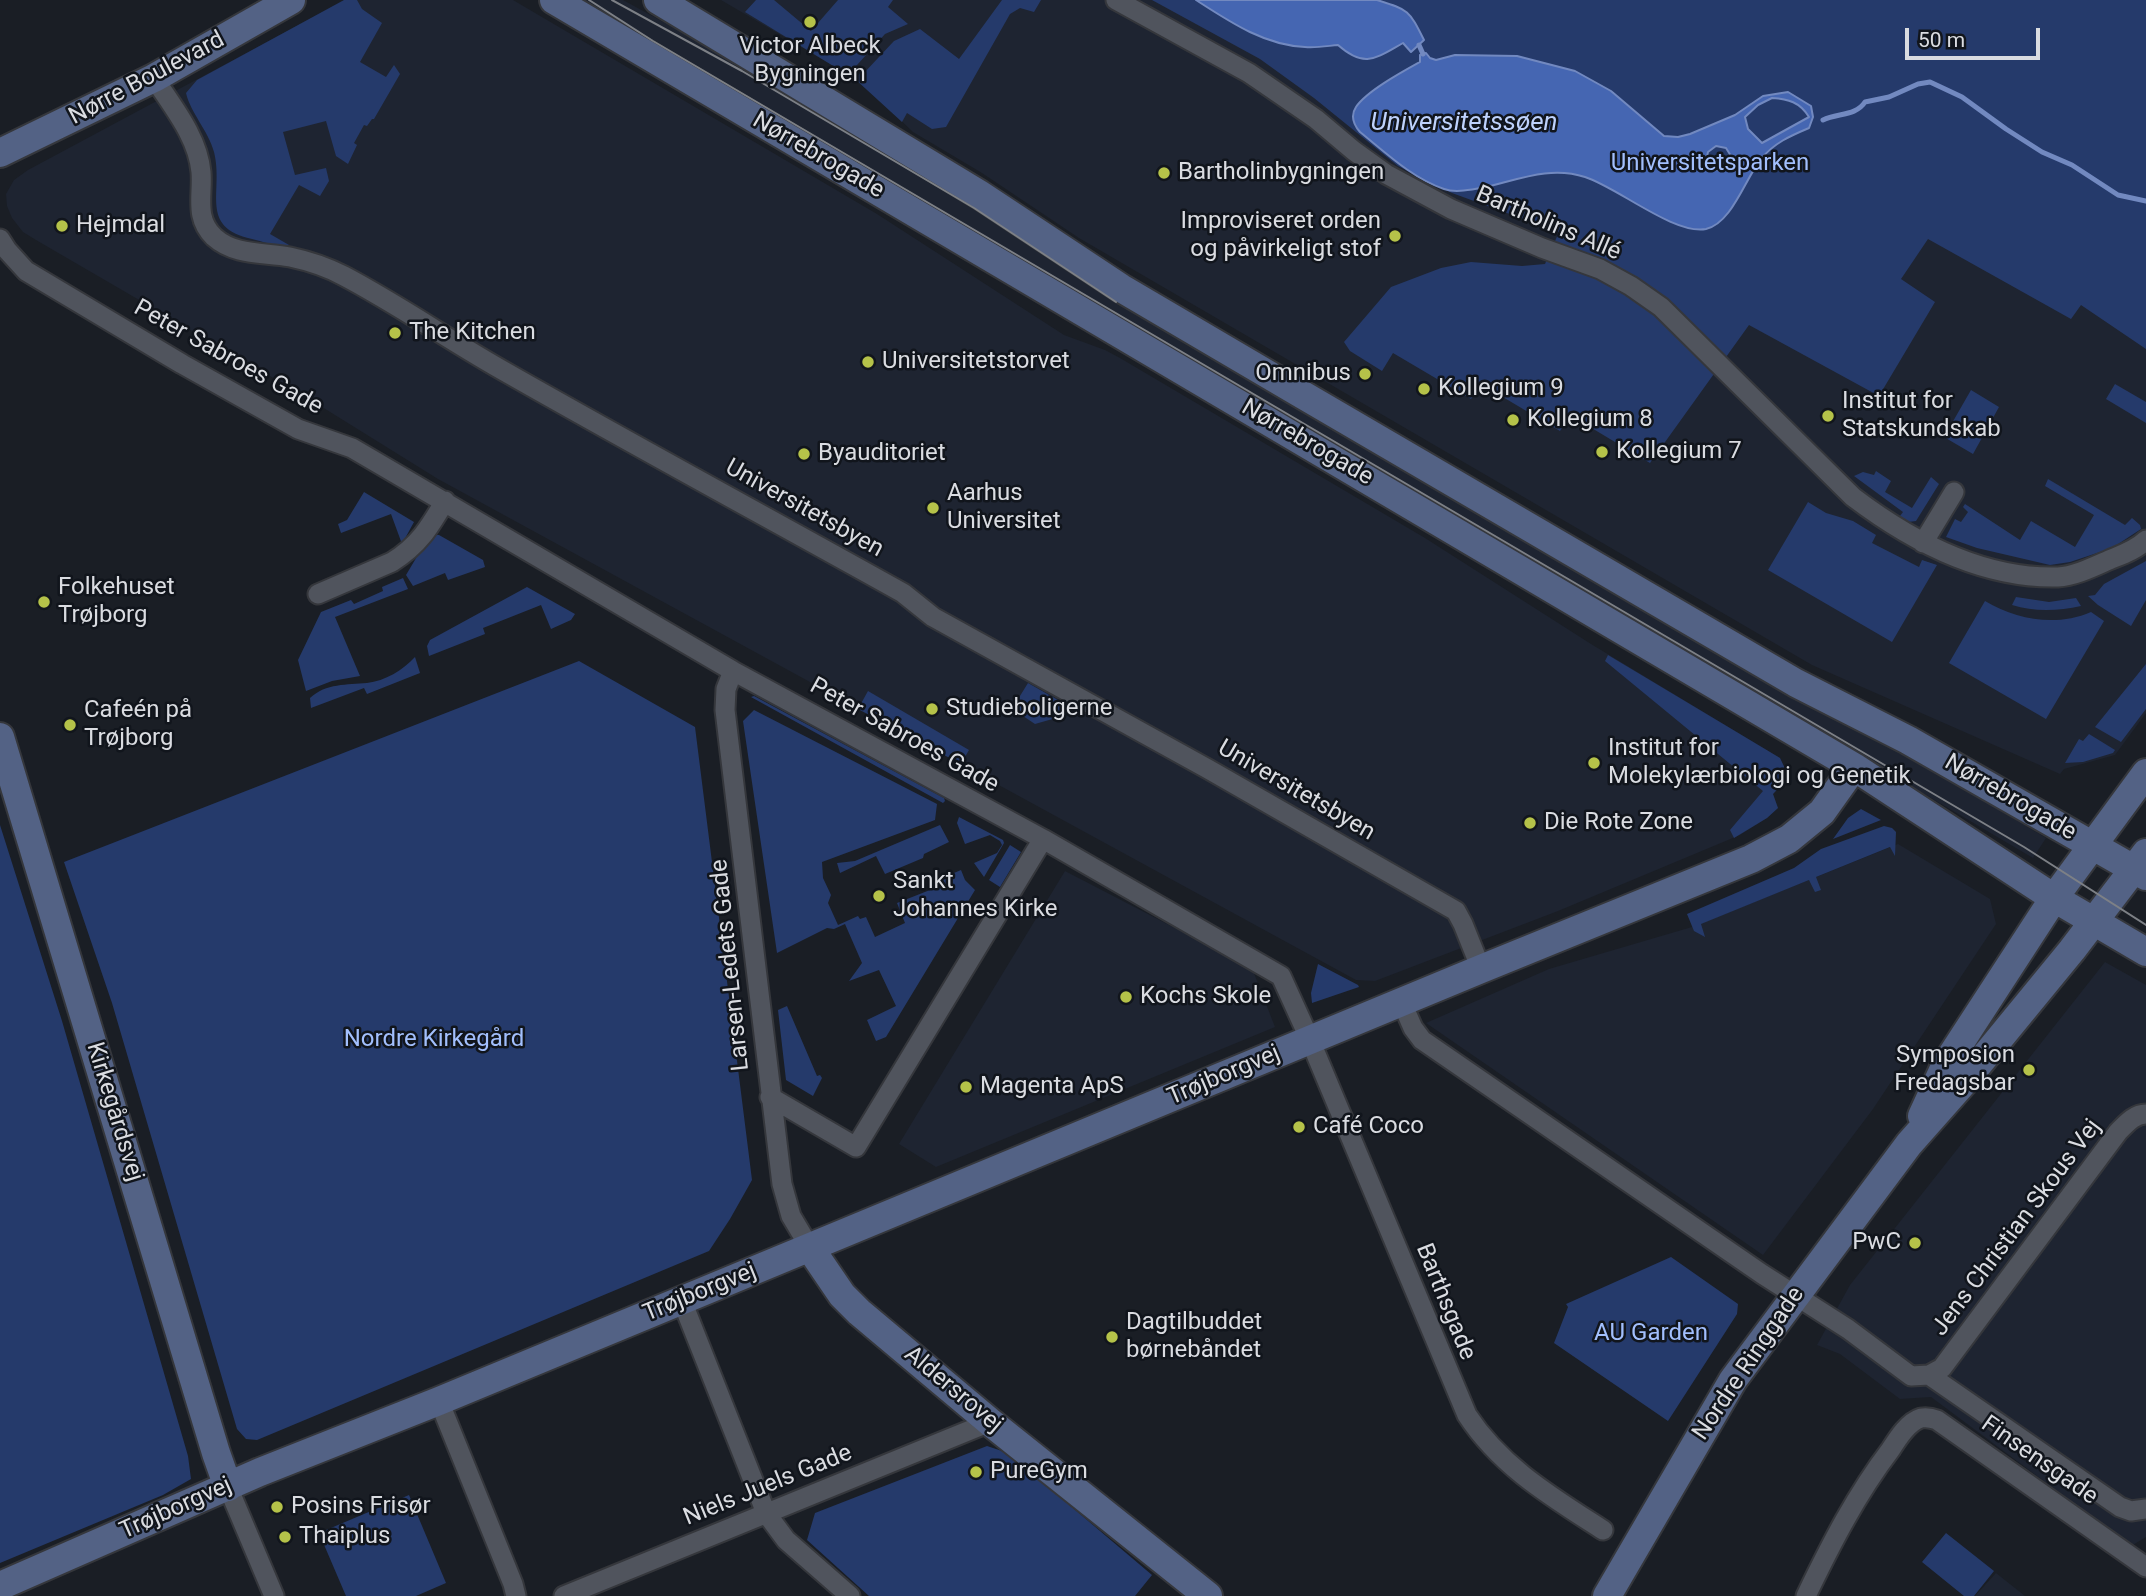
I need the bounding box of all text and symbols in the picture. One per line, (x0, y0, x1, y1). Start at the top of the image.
marker: Victor Albeck Bygningen (802, 14, 818, 30)
scale bar (1908, 14, 2043, 58)
street label: Nørre Boulevard (64, 26, 230, 132)
text: 50 m (1918, 28, 1965, 52)
place label: Victor Albeck Bygningen (739, 33, 881, 89)
street label: Nørrebrogade (747, 107, 889, 205)
water label: Universitetssøen (1370, 107, 1558, 139)
park label: Universitetsparken (1611, 150, 1809, 178)
place label: Bartholinbygningen (1178, 159, 1384, 187)
marker: Bartholinbygningen (1156, 165, 1172, 181)
street label: Bartholins Allé (1471, 181, 1625, 267)
place label: Improviseret orden og påvirkeligt stof (1180, 208, 1381, 264)
place label: Hejmdal (76, 212, 165, 240)
marker: Hejmdal (54, 218, 70, 234)
marker: Improviseret orden og påvirkeligt stof (1387, 228, 1403, 244)
street label: Peter Sabroes Gade (129, 294, 327, 422)
place label: The Kitchen (409, 319, 536, 347)
marker: The Kitchen (387, 325, 403, 341)
place label: Universitetstorvet (882, 348, 1070, 376)
marker: Universitetstorvet (860, 354, 876, 370)
place label: Omnibus (1255, 360, 1351, 388)
marker: Omnibus (1357, 366, 1373, 382)
place label: Kollegium 9 (1438, 375, 1564, 403)
marker: Kollegium 9 (1416, 381, 1432, 397)
place label: Institut for Statskundskab (1842, 388, 2001, 444)
street label: Nørrebrogade (1236, 394, 1378, 492)
place label: Kollegium 8 (1527, 406, 1653, 434)
marker: Institut for Statskundskab (1820, 408, 1836, 424)
marker: Kollegium 8 (1505, 412, 1521, 428)
place label: Kollegium 7 (1616, 438, 1742, 466)
place label: Byauditoriet (818, 440, 946, 468)
marker: Kollegium 7 (1594, 444, 1610, 460)
marker: Byauditoriet (796, 446, 812, 462)
street label: Universitetsbyen (720, 454, 888, 564)
place label: Aarhus Universitet (947, 480, 1061, 536)
marker: Aarhus Universitet (925, 500, 941, 516)
place label: Folkehuset Trøjborg (58, 574, 175, 630)
marker: Folkehuset Trøjborg (36, 594, 52, 610)
street label: Peter Sabroes Gade (805, 672, 1003, 800)
place label: Studieboligerne (946, 695, 1113, 723)
place label: Cafeén på Trøjborg (84, 697, 192, 753)
marker: Studieboligerne (924, 701, 940, 717)
marker: Cafeén på Trøjborg (62, 717, 78, 733)
street label: Universitetsbyen (1212, 734, 1380, 848)
place label: Institut for Molekylærbiologi og Genetik (1608, 735, 1911, 791)
street label: Nørrebrogade (1939, 749, 2081, 847)
marker: Institut for Molekylærbiologi og Genetik (1586, 755, 1602, 771)
place label: Die Rote Zone (1544, 809, 1693, 837)
marker: Die Rote Zone (1522, 815, 1538, 831)
street label: Larsen-Ledets Gade (706, 858, 756, 1072)
place label: Sankt Johannes Kirke (893, 868, 1057, 924)
marker: Sankt Johannes Kirke (871, 888, 887, 904)
place label: Kochs Skole (1140, 983, 1271, 1011)
marker: Kochs Skole (1118, 989, 1134, 1005)
park label: Nordre Kirkegård (344, 1026, 524, 1054)
street label: Kirkegårdsvej (79, 1039, 149, 1185)
street label: Trøjborgvej (1163, 1039, 1285, 1113)
place label: Symposion Fredagsbar (1894, 1042, 2015, 1098)
marker: Symposion Fredagsbar (2021, 1062, 2037, 1078)
place label: Magenta ApS (980, 1073, 1124, 1101)
marker: Magenta ApS (958, 1079, 974, 1095)
place label: Café Coco (1313, 1113, 1424, 1141)
street label: Jens Christian Skous Vej (1926, 1114, 2108, 1342)
marker: Café Coco (1291, 1119, 1307, 1135)
place label: PwC (1852, 1229, 1901, 1257)
marker: PwC (1907, 1235, 1923, 1251)
street label: Barthsgade (1409, 1240, 1481, 1364)
street label: Trøjborgvej (639, 1257, 761, 1329)
street label: Nordre Ringgade (1687, 1282, 1811, 1446)
place label: Dagtilbuddet børnebåndet (1126, 1309, 1262, 1365)
park label: AU Garden (1594, 1320, 1708, 1348)
marker: Dagtilbuddet børnebåndet (1104, 1329, 1120, 1345)
street label: Aldersrovej (898, 1341, 1008, 1439)
street label: Finsensgade (1975, 1410, 2103, 1512)
street label: Niels Juels Gade (680, 1439, 856, 1533)
place label: PureGym (990, 1458, 1088, 1486)
marker: PureGym (968, 1464, 984, 1480)
street label: Trøjborgvej (116, 1472, 236, 1546)
place label: Posins Frisør (291, 1493, 431, 1521)
marker: Posins Frisør (269, 1499, 285, 1515)
place label: Thaiplus (299, 1523, 390, 1551)
marker: Thaiplus (277, 1529, 293, 1545)

